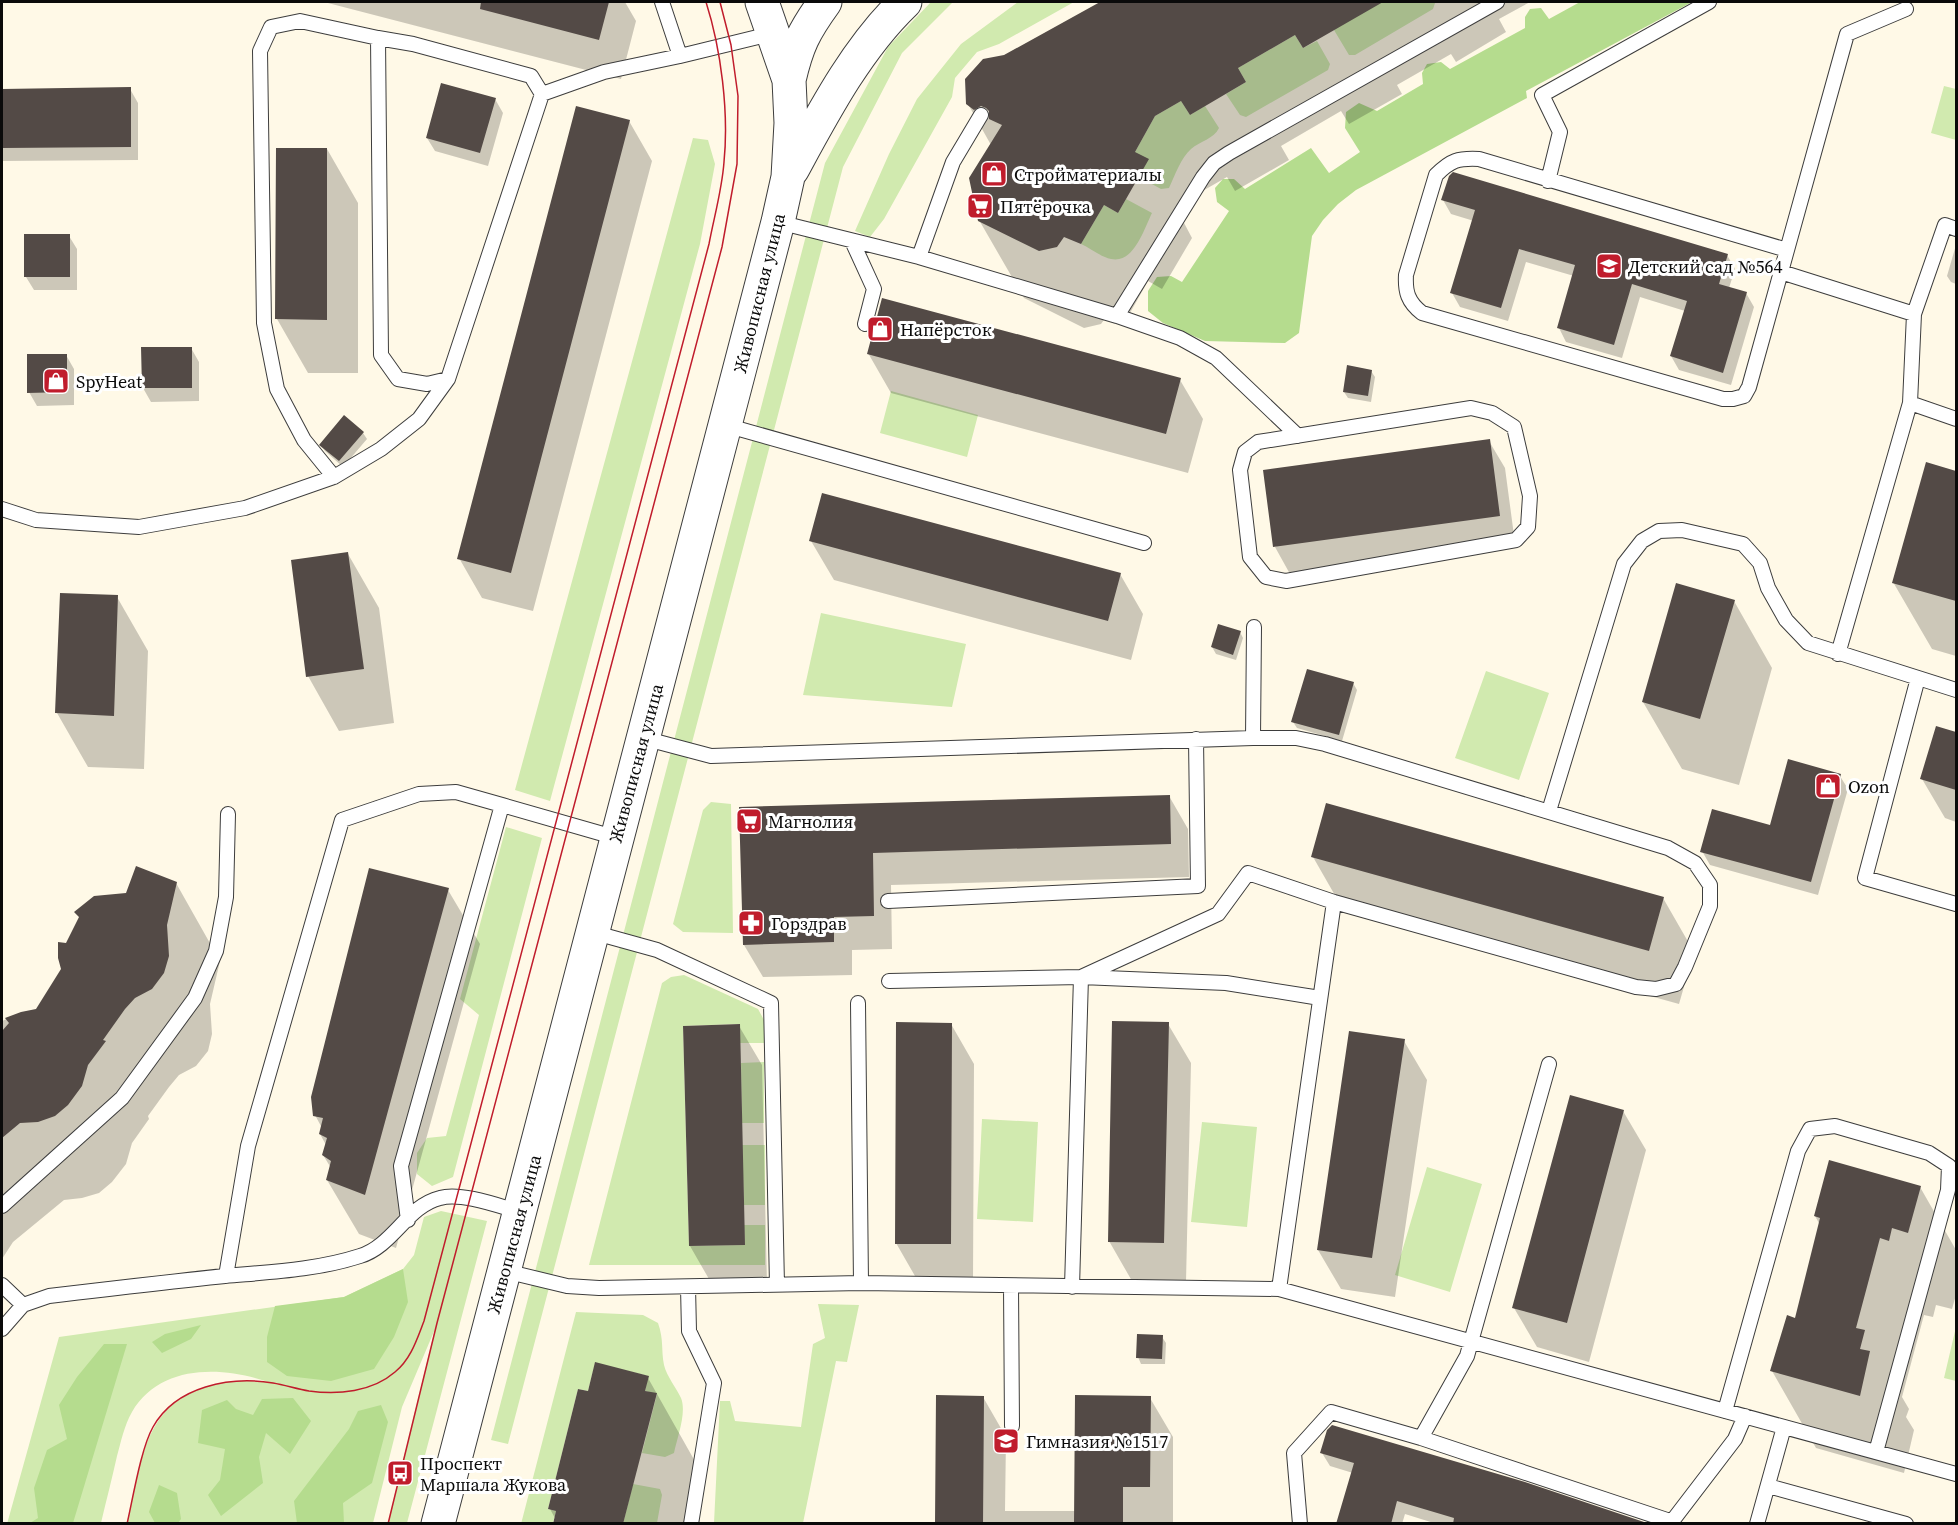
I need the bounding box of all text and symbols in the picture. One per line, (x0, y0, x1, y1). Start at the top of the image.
shop icon: Стройматериалы (979, 159, 1009, 189)
place label: Стройматериалы (1014, 162, 1162, 187)
supermarket icon: Пятёрочка (965, 191, 995, 221)
place label: Пятёрочка (1000, 194, 1092, 219)
street label: Живописная улица (727, 210, 791, 375)
school or university icon: Детский сад №564 (1594, 251, 1624, 281)
place label: Детский сад №564 (1628, 254, 1783, 279)
shop icon: Напёрсток (865, 314, 895, 344)
place label: Напёрсток (900, 317, 992, 342)
shop icon: SpyHeat (41, 366, 71, 396)
place label: SpyHeat (76, 369, 142, 394)
street label: Живописная улица (603, 680, 669, 845)
shop icon: Ozon (1813, 771, 1843, 801)
place label: Ozon (1848, 774, 1890, 799)
supermarket icon: Магнолия (734, 806, 764, 836)
place label: Магнолия (768, 809, 853, 834)
pharmacy icon: Горздрав (736, 908, 766, 938)
place label: Горздрав (771, 911, 847, 936)
street label: Живописная улица (481, 1151, 547, 1316)
school or university icon: Гимназия №1517 (991, 1426, 1021, 1456)
place label: Гимназия №1517 (1026, 1429, 1168, 1454)
place label: Проспект Маршала Жукова (420, 1451, 567, 1497)
bus stop icon: Проспект Маршала Жукова (385, 1458, 415, 1488)

